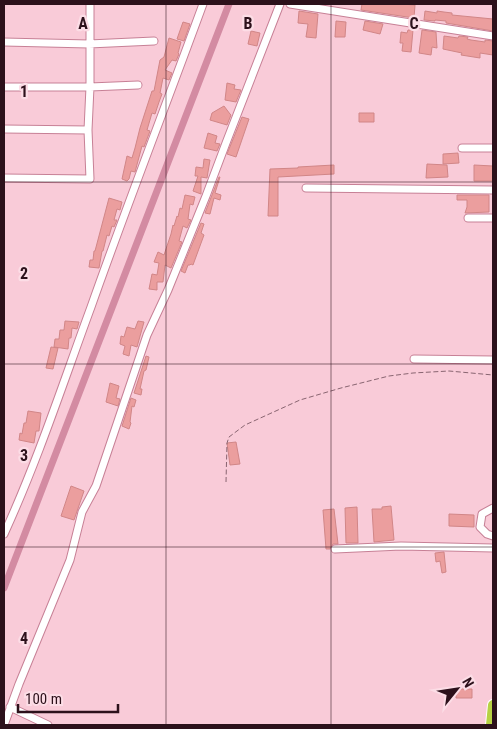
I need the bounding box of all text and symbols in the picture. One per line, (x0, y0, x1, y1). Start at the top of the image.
text: A (78, 14, 88, 33)
text: B (244, 14, 253, 33)
text: C (409, 14, 419, 33)
text: 1 (20, 82, 28, 101)
text: 2 (20, 264, 28, 283)
text: 3 (20, 446, 28, 465)
text: 4 (20, 629, 28, 648)
north arrow (432, 664, 482, 714)
text: N (459, 675, 477, 690)
scale bar (18, 682, 118, 714)
text: 100 m (25, 690, 62, 708)

